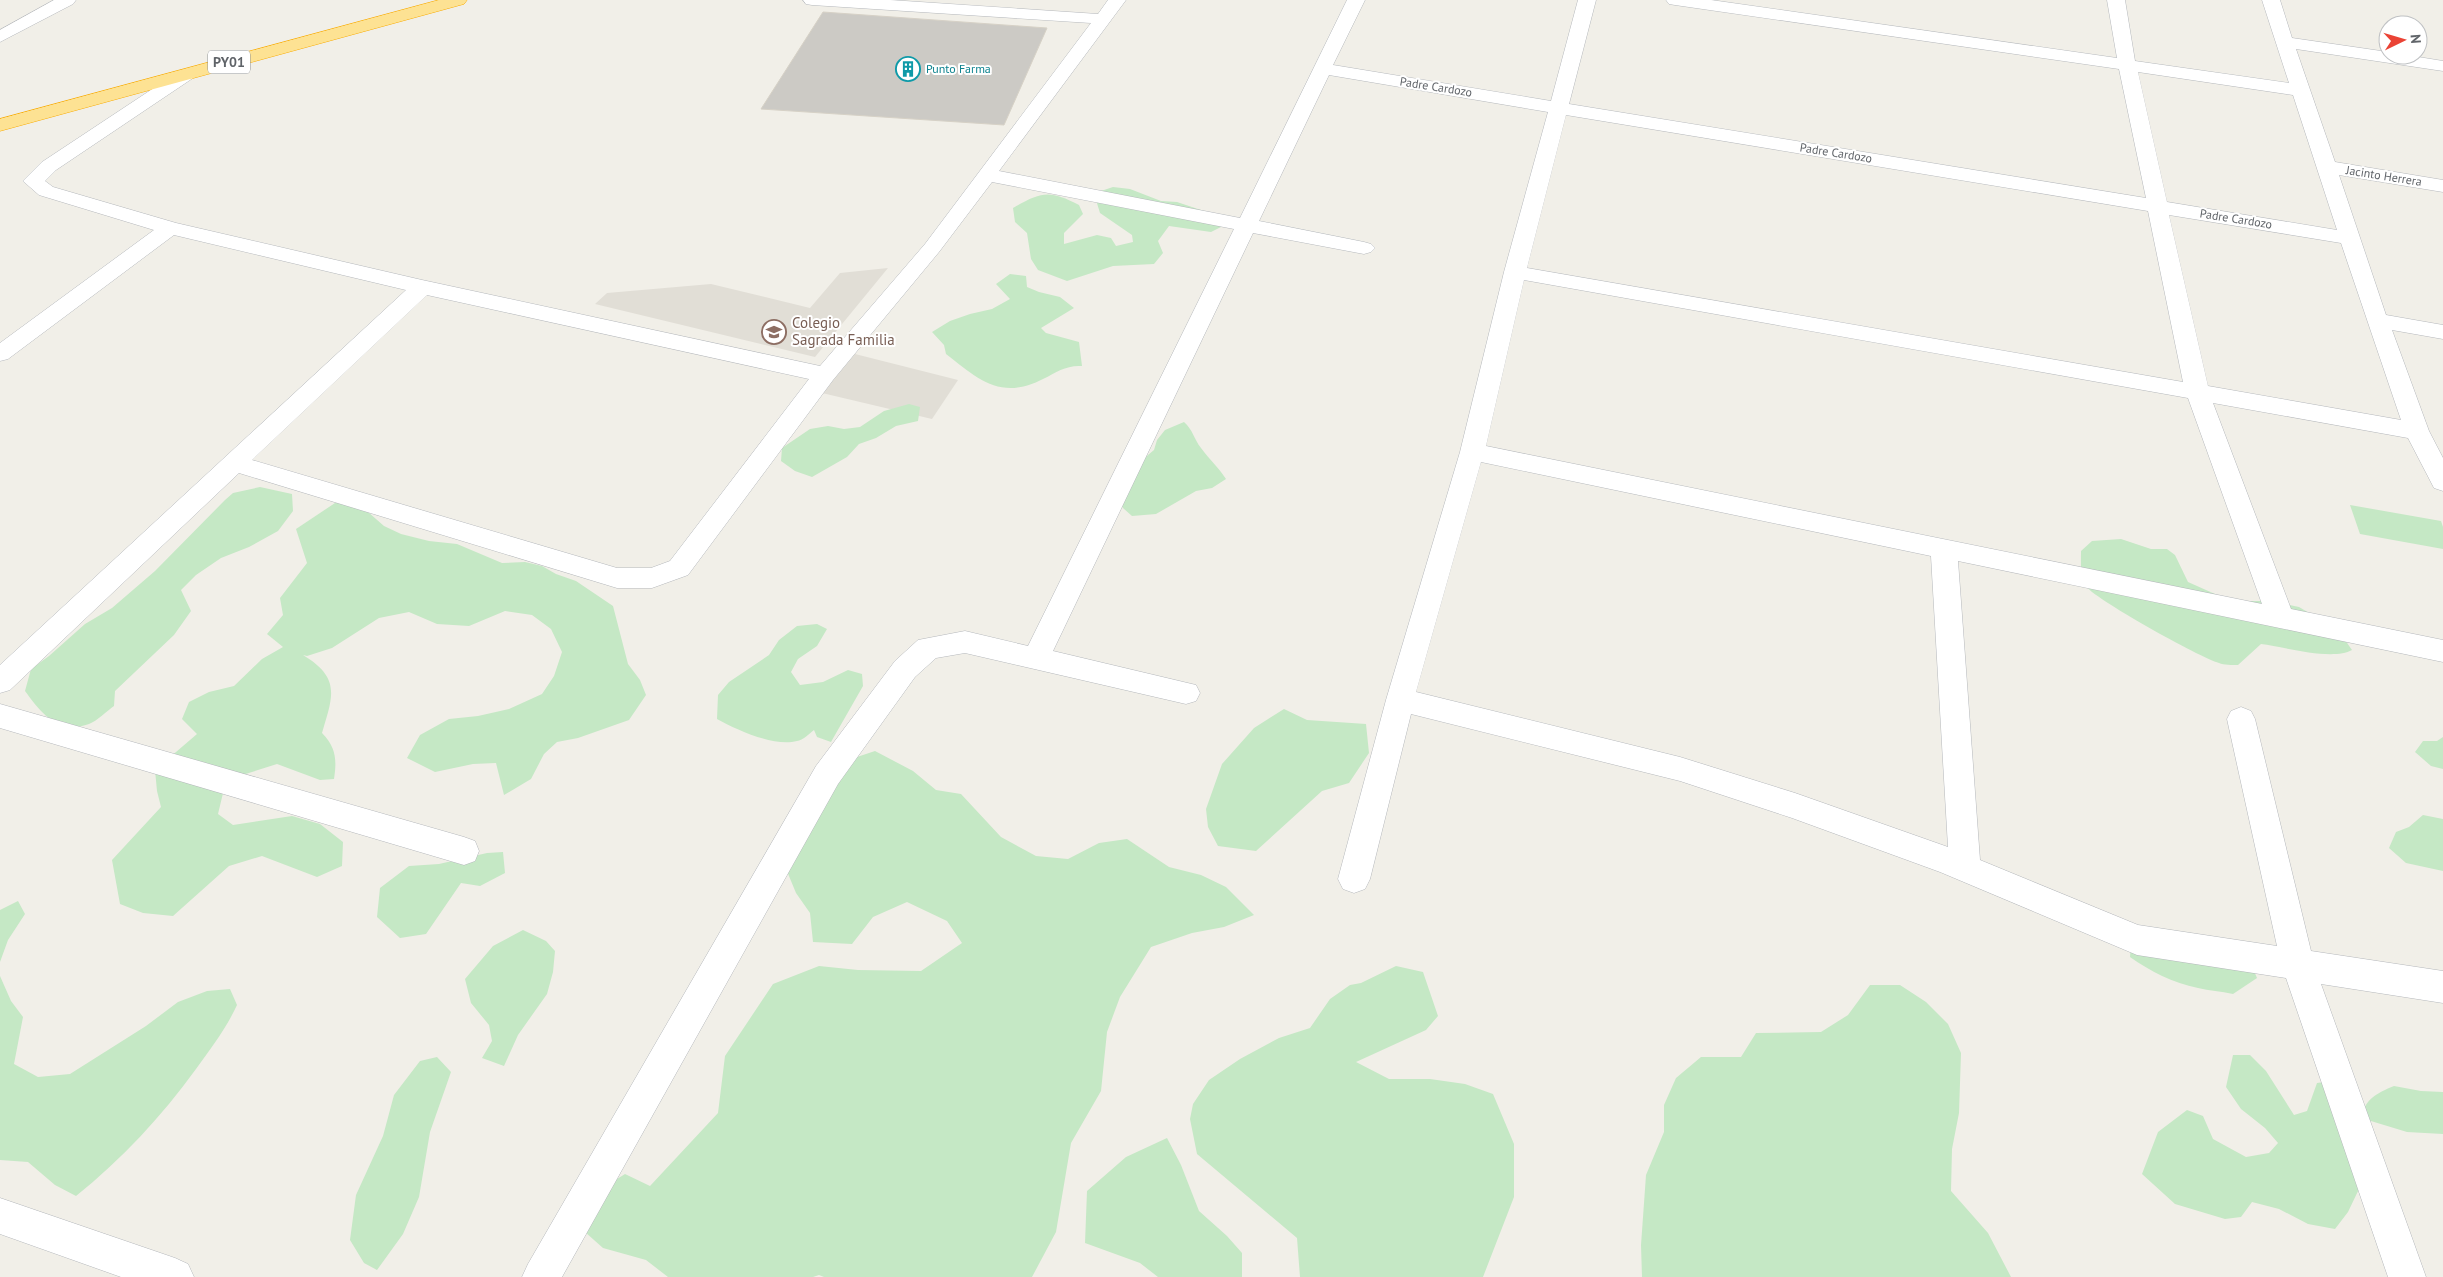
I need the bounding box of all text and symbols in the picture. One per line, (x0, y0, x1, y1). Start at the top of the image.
north arrow (2378, 15, 2428, 65)
text: N (2407, 33, 2425, 44)
road number: PY01 (208, 51, 250, 74)
building icon: Punto Farma (895, 56, 921, 82)
place label: Punto Farma (926, 61, 991, 76)
street label: Padre Cardozo (1399, 73, 1473, 100)
street label: Padre Cardozo (1799, 139, 1873, 166)
street label: Jacinto Herrera (2344, 162, 2423, 189)
street label: Padre Cardozo (2199, 205, 2273, 232)
place label: Colegio Sagrada Familia (792, 313, 895, 349)
school or university icon: Colegio Sagrada Familia (761, 319, 787, 345)

